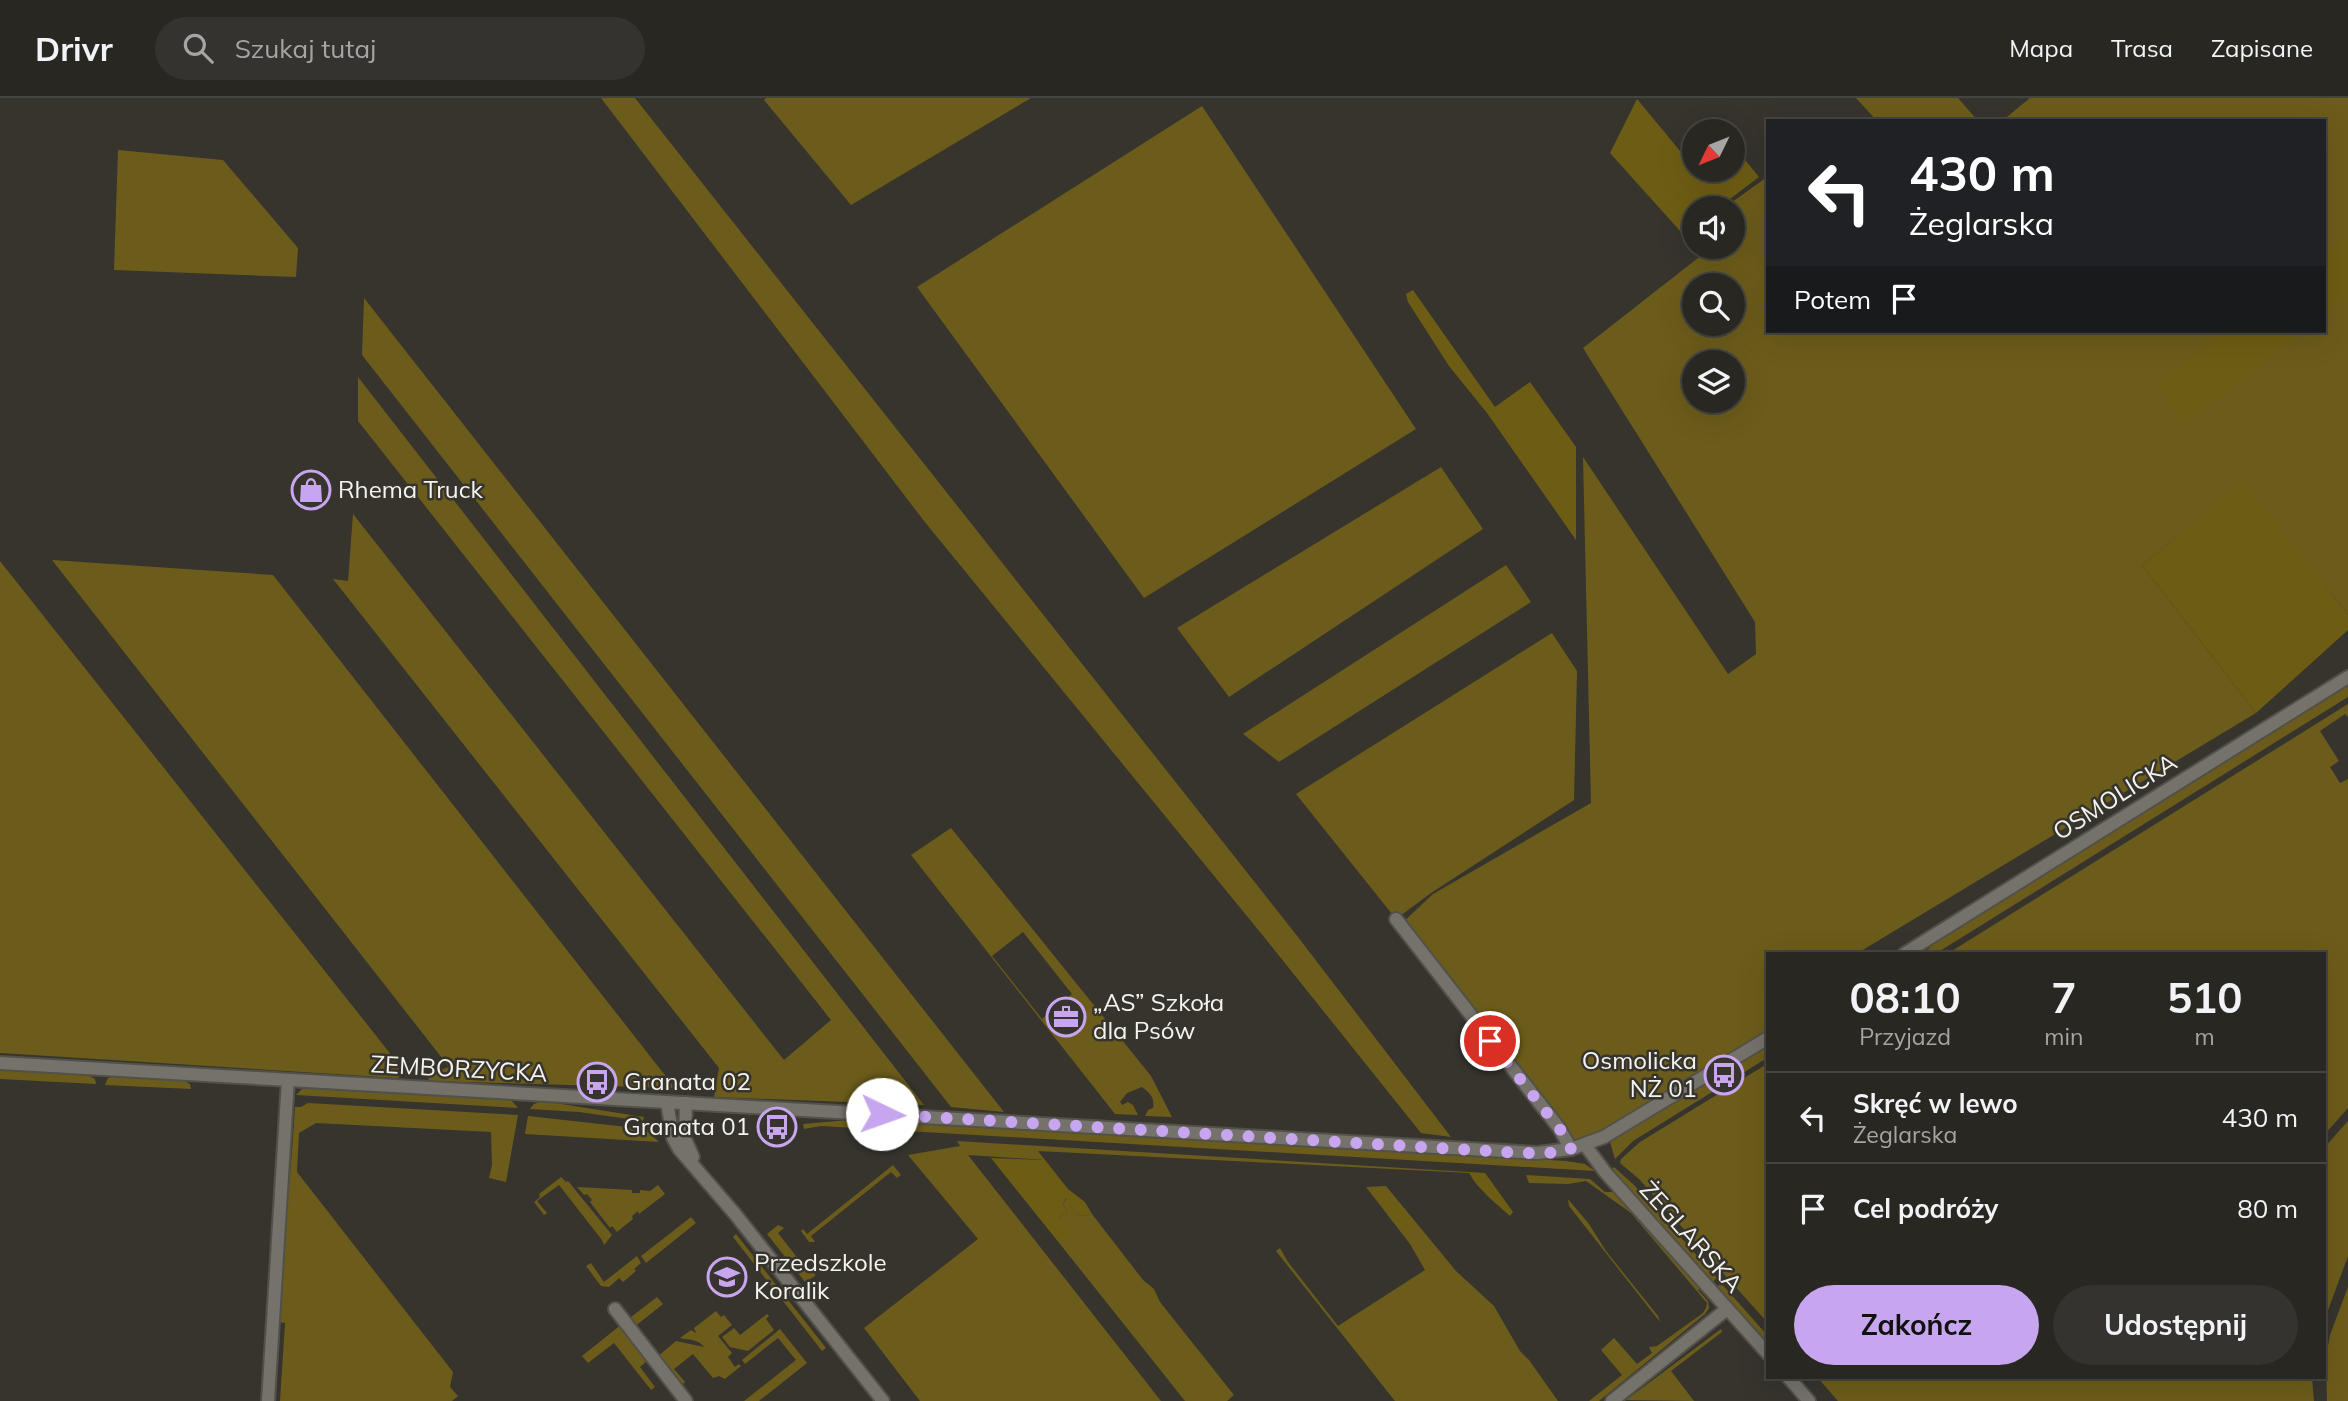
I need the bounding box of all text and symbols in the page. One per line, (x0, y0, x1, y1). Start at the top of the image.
search box (155, 17, 645, 80)
text: Drivr (35, 28, 113, 69)
icon: search (179, 29, 217, 67)
text: Szukaj tutaj (235, 32, 376, 65)
text: Mapa (2009, 33, 2073, 63)
text: Trasa (2111, 33, 2173, 63)
text: Zapisane (2211, 33, 2313, 63)
north arrow (1682, 119, 1745, 182)
map controls (1682, 119, 1745, 413)
text: 430 m (1909, 142, 2055, 203)
icon: left (1794, 147, 1885, 238)
button: sound (1682, 196, 1745, 259)
text: Żeglarska (1909, 203, 2054, 243)
button: search (1682, 273, 1745, 336)
icon: arrive (1885, 280, 1923, 318)
text: Potem (1794, 283, 1871, 316)
button: layers (1682, 350, 1745, 413)
shop icon: Rhema Truck (290, 469, 332, 511)
place label: Rhema Truck (338, 474, 484, 504)
street label: OSMOLICKA (2047, 746, 2182, 846)
text: 08:10 (1850, 971, 1961, 1024)
text: 7 (2051, 971, 2076, 1024)
text: 510 (2167, 971, 2242, 1024)
place label: „AS” Szkoła dla Psów (1093, 987, 1224, 1045)
office icon: „AS” Szkoła dla Psów (1045, 996, 1087, 1038)
pin (1460, 1011, 1520, 1071)
icon: arrive (1471, 1022, 1509, 1060)
text: Przyjazd (1859, 1022, 1951, 1051)
text: min (2044, 1022, 2083, 1051)
text: m (2195, 1022, 2215, 1051)
place label: Osmolicka NŻ 01 (1582, 1045, 1697, 1103)
street label: ZEMBORZYCKA (370, 1048, 549, 1088)
bus stop icon: Osmolicka NŻ 01 (1703, 1054, 1745, 1096)
bus stop icon: Granata 02 (576, 1061, 618, 1103)
place label: Granata 02 (624, 1066, 751, 1096)
position arrow (845, 1077, 919, 1151)
text: Skręć w lewo (1853, 1087, 2018, 1120)
icon: left (1794, 1099, 1832, 1137)
text: 430 m (2222, 1101, 2298, 1134)
bus stop icon: Granata 01 (756, 1106, 798, 1148)
place label: Granata 01 (623, 1111, 750, 1141)
text: Żeglarska (1853, 1120, 1957, 1149)
street label: ŻEGLARSKA (1634, 1174, 1750, 1299)
icon: arrive (1794, 1190, 1832, 1228)
text: Cel podróży (1853, 1192, 1998, 1225)
text: 80 m (2237, 1192, 2298, 1225)
place label: Przedszkole Koralik (754, 1247, 887, 1305)
school or university icon: Przedszkole Koralik (706, 1256, 748, 1298)
button: Zakończ (1794, 1285, 2039, 1365)
button: Udostępnij (2053, 1285, 2298, 1365)

